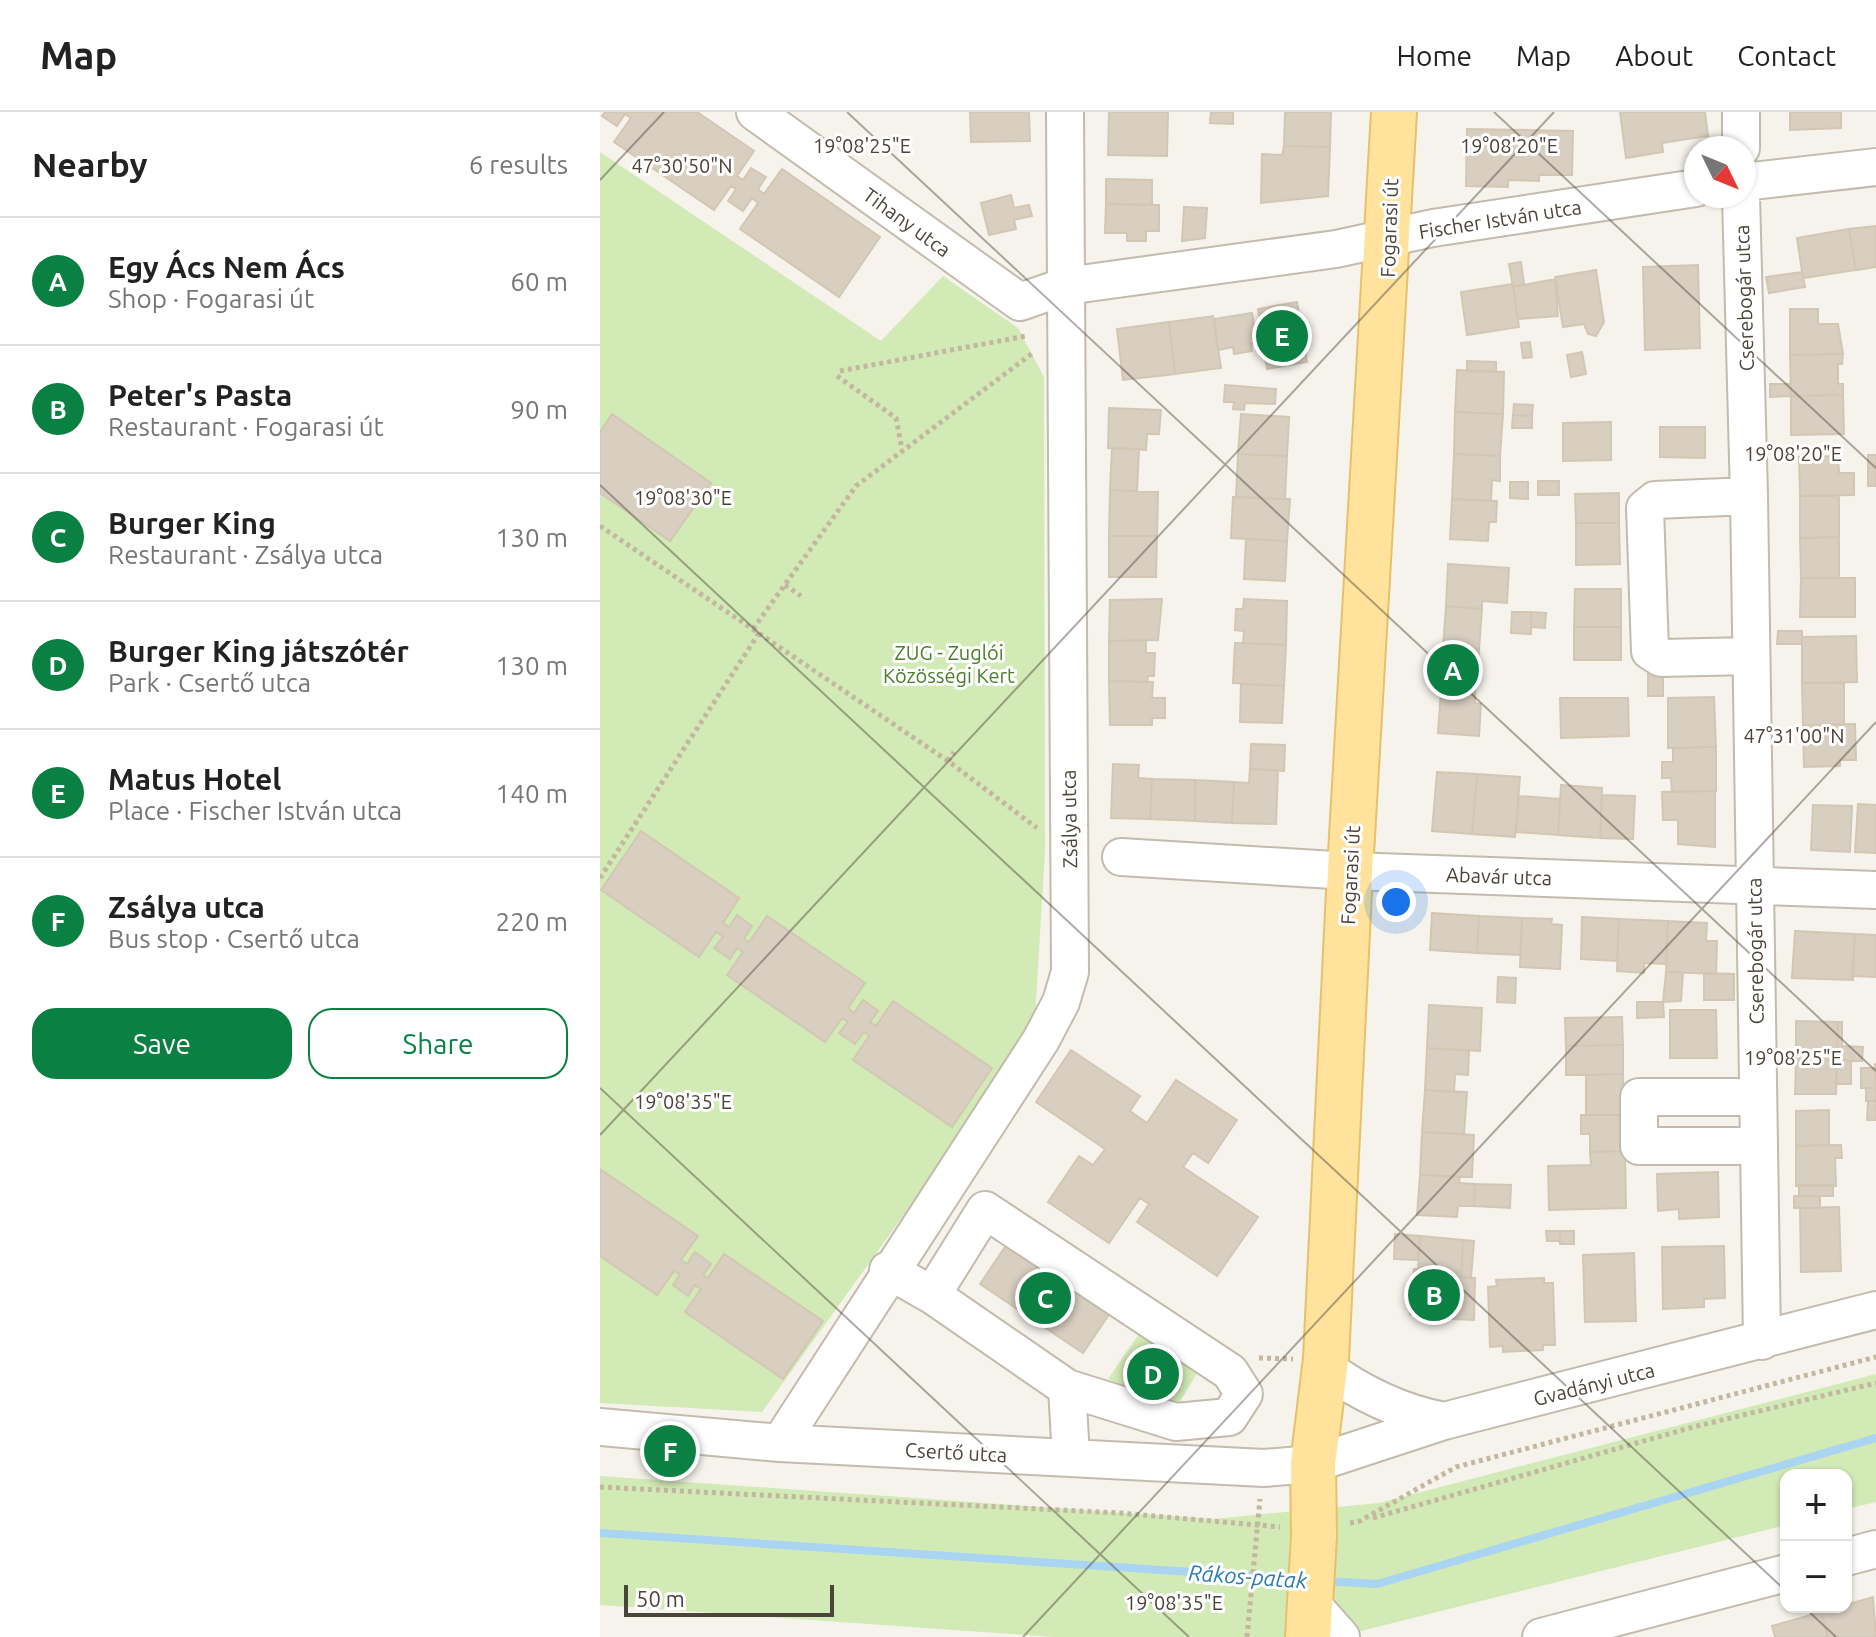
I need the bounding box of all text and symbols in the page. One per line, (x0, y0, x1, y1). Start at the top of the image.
text: Map (40, 34, 117, 76)
text: Home (1397, 40, 1472, 71)
text: Map (1516, 40, 1571, 71)
text: About (1615, 40, 1693, 71)
text: Contact (1737, 40, 1836, 71)
text: 19°08'25"E (813, 134, 911, 157)
text: 19°08'20"E (1460, 134, 1558, 157)
north arrow (1684, 136, 1756, 208)
text: Nearby (32, 145, 147, 183)
text: 6 results (469, 150, 568, 179)
text: 47°30'50"N (631, 154, 733, 177)
street label: Fogarasi út (1376, 178, 1402, 278)
street label: Tihany utca (859, 183, 955, 261)
street label: Fischer István utca (1417, 195, 1583, 243)
street label: Cserebogár utca (1730, 224, 1758, 372)
text: Egy Ács Nem Ács (108, 250, 345, 284)
text: A (49, 267, 67, 296)
text: 60 m (510, 267, 568, 296)
text: Shop · Fogarasi út (108, 284, 314, 313)
pin: E (1256, 306, 1308, 366)
text: Peter's Pasta (108, 378, 292, 412)
text: B (49, 395, 67, 424)
text: 90 m (510, 395, 568, 424)
text: Restaurant · Fogarasi út (108, 412, 384, 441)
text: 19°08'20"E (1744, 442, 1842, 465)
text: 19°08'30"E (634, 486, 732, 509)
text: Burger King (108, 506, 276, 540)
text: C (50, 523, 66, 552)
text: 130 m (496, 523, 568, 552)
text: Restaurant · Zsálya utca (108, 540, 383, 569)
text: Burger King játszótér (108, 634, 409, 668)
pin: A (1427, 640, 1479, 700)
park label: ZUG - Zuglói Közösségi Kert (883, 641, 1015, 687)
text: D (49, 651, 67, 680)
text: 130 m (496, 651, 568, 680)
text: Park · Csertő utca (108, 668, 311, 697)
text: 47°31'00"N (1743, 724, 1845, 747)
text: Matus Hotel (108, 762, 281, 796)
street label: Zsálya utca (1057, 769, 1081, 869)
text: E (50, 779, 66, 808)
text: 140 m (496, 779, 568, 808)
text: Place · Fischer István utca (108, 796, 402, 825)
street label: Fogarasi út (1336, 825, 1364, 925)
street label: Abavár utca (1446, 863, 1552, 889)
street label: Cserebogár utca (1742, 877, 1768, 1025)
your location (1376, 882, 1416, 922)
text: Zsálya utca (108, 890, 265, 924)
text: F (51, 907, 65, 936)
text: 220 m (496, 907, 568, 936)
text: Bus stop · Csertő utca (108, 924, 360, 953)
button: Save (32, 1008, 292, 1079)
button: Share (308, 1008, 568, 1079)
text: 19°08'25"E (1744, 1046, 1842, 1069)
text: 19°08'35"E (634, 1090, 732, 1113)
pin: B (1408, 1265, 1460, 1325)
pin: C (1019, 1268, 1071, 1328)
pin: D (1127, 1344, 1179, 1404)
street label: Gvadányi utca (1531, 1358, 1657, 1410)
pin: F (644, 1421, 696, 1481)
street label: Csertő utca (904, 1438, 1008, 1466)
map controls (1780, 1469, 1852, 1613)
button: + (1780, 1469, 1852, 1541)
button: − (1780, 1541, 1852, 1613)
water label: Rákos-patak (1188, 1559, 1309, 1593)
scale bar (624, 1581, 834, 1617)
text: 50 m (636, 1586, 685, 1611)
text: 19°08'35"E (1125, 1591, 1223, 1614)

